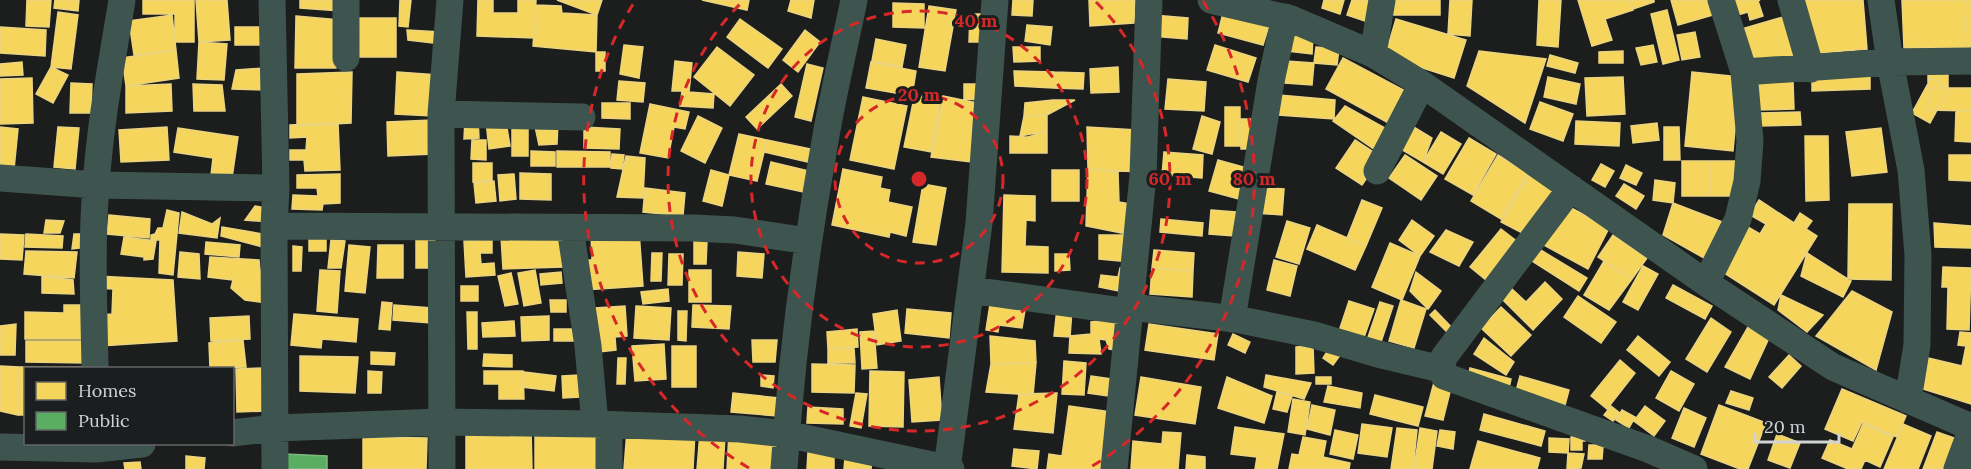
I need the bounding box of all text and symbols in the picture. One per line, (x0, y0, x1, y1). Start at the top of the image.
text: 40 m (955, 9, 998, 32)
text: 20 m (898, 83, 941, 106)
text: 60 m (1148, 167, 1192, 190)
text: 80 m (1232, 167, 1276, 190)
centre of rings (909, 169, 929, 189)
legend (24, 367, 234, 445)
text: Homes (78, 379, 136, 402)
scale bar (1755, 406, 1839, 444)
text: Public (78, 409, 130, 432)
text: 20 m (1764, 415, 1806, 438)

